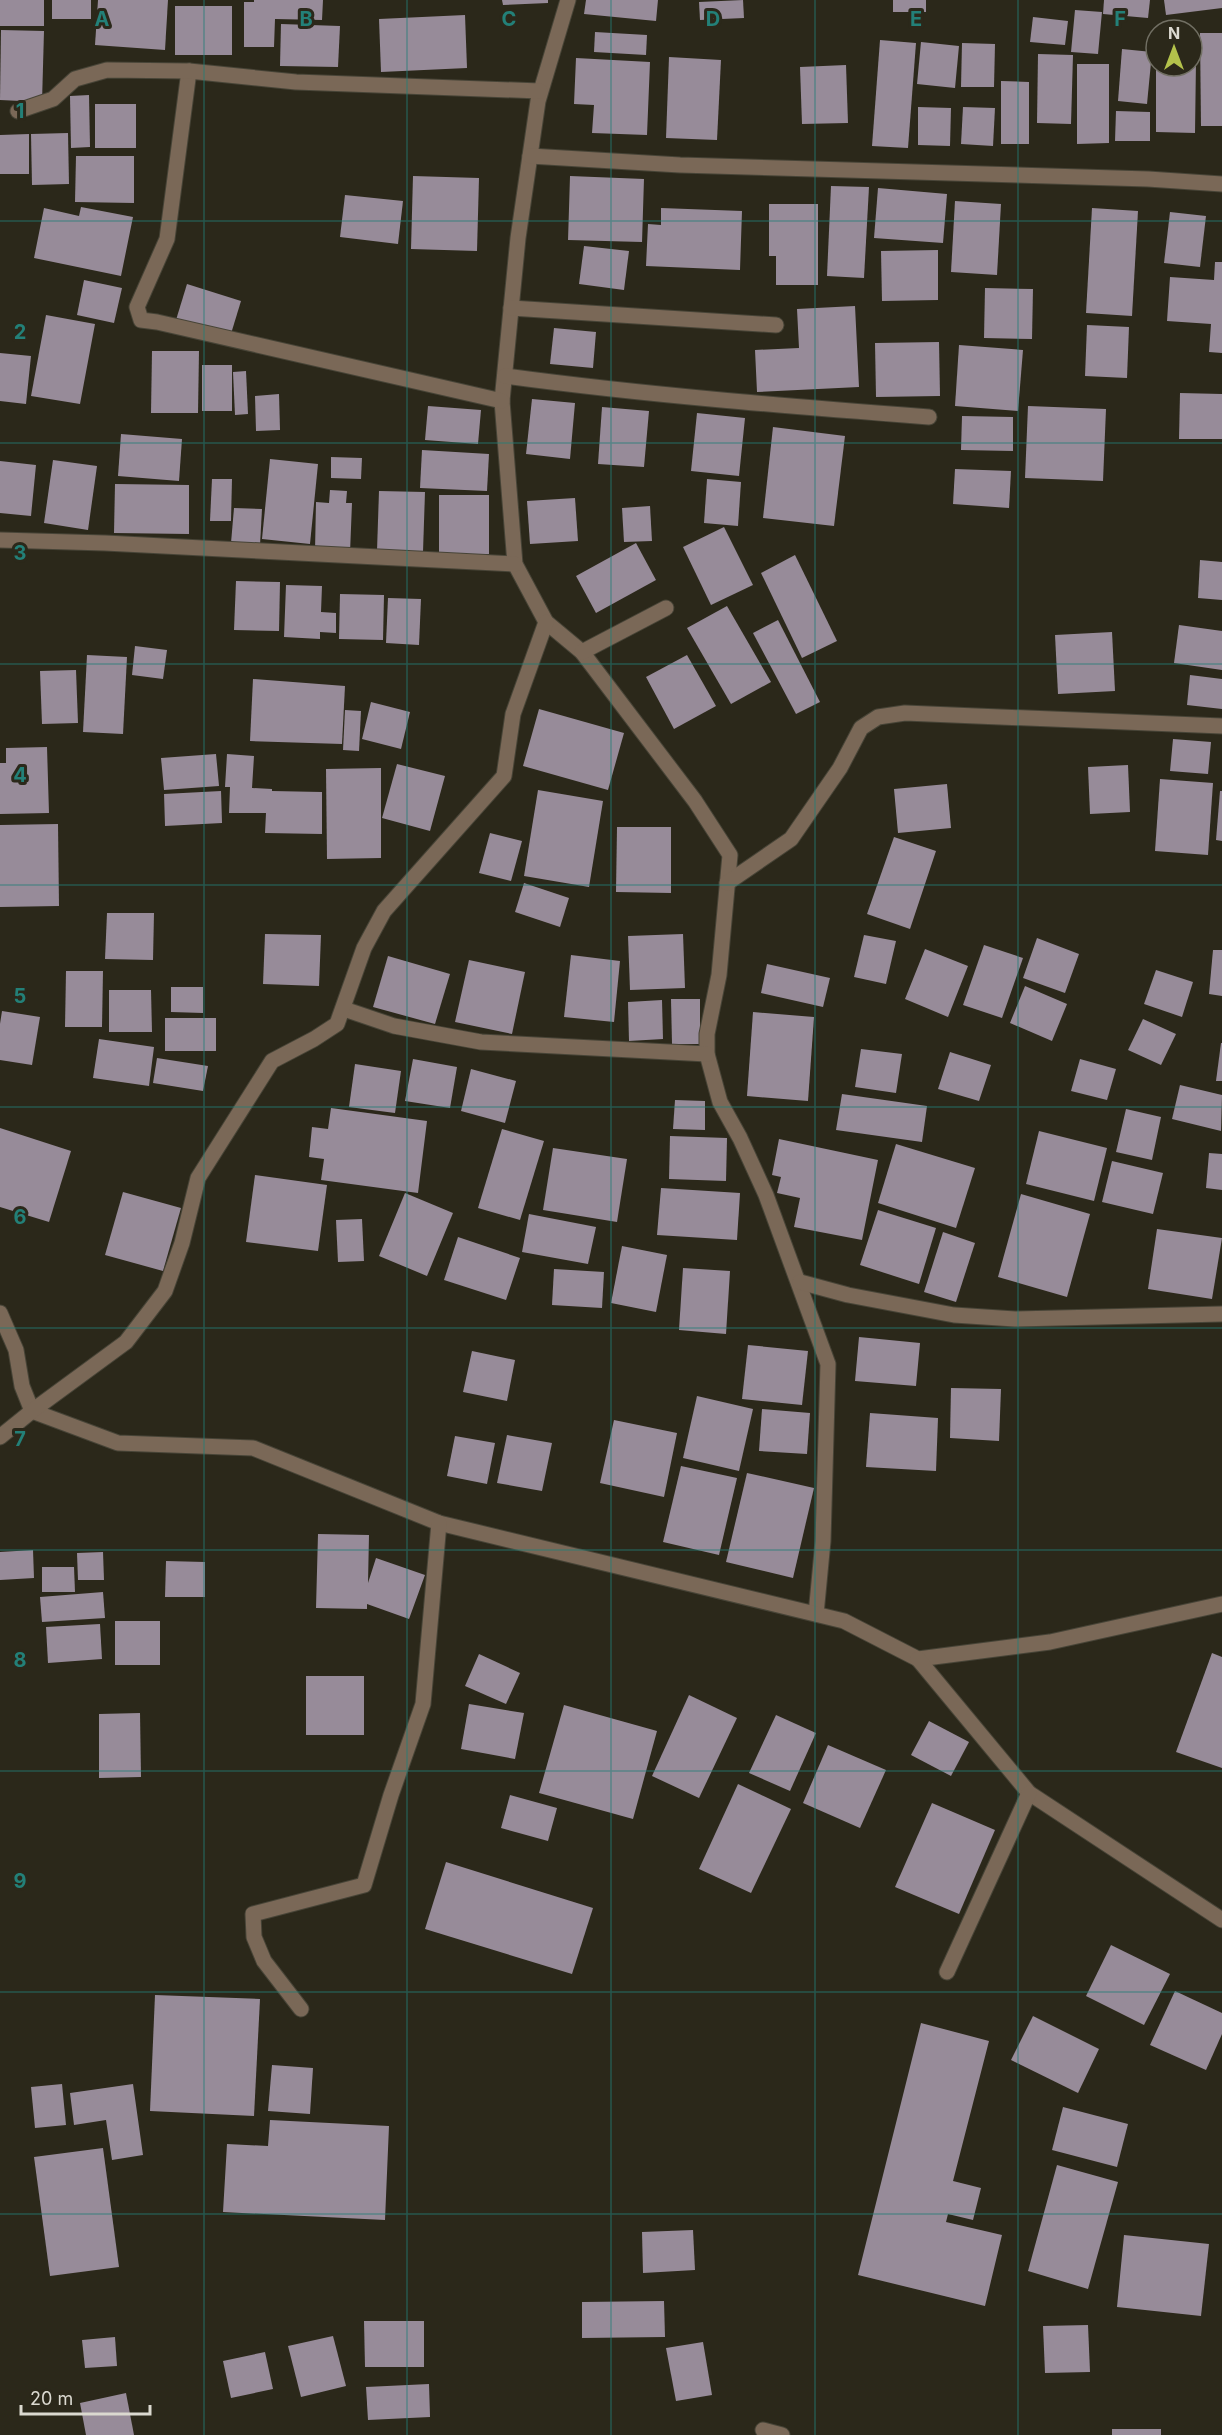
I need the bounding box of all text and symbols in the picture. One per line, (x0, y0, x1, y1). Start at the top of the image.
text: A (95, 7, 110, 31)
text: B (299, 7, 313, 31)
text: C (502, 7, 516, 31)
text: D (706, 7, 720, 31)
text: E (910, 7, 922, 31)
text: F (1114, 7, 1126, 31)
north arrow (1144, 18, 1204, 78)
text: N (1168, 23, 1180, 43)
text: 1 (16, 99, 24, 123)
text: 2 (14, 320, 26, 344)
text: 3 (14, 541, 26, 565)
text: 4 (13, 763, 27, 787)
text: 5 (14, 984, 26, 1008)
text: 6 (14, 1205, 27, 1229)
text: 7 (14, 1427, 26, 1451)
text: 8 (13, 1648, 27, 1672)
text: 9 (14, 1869, 27, 1893)
scale bar (21, 2378, 150, 2416)
text: 20 m (30, 2388, 73, 2409)

